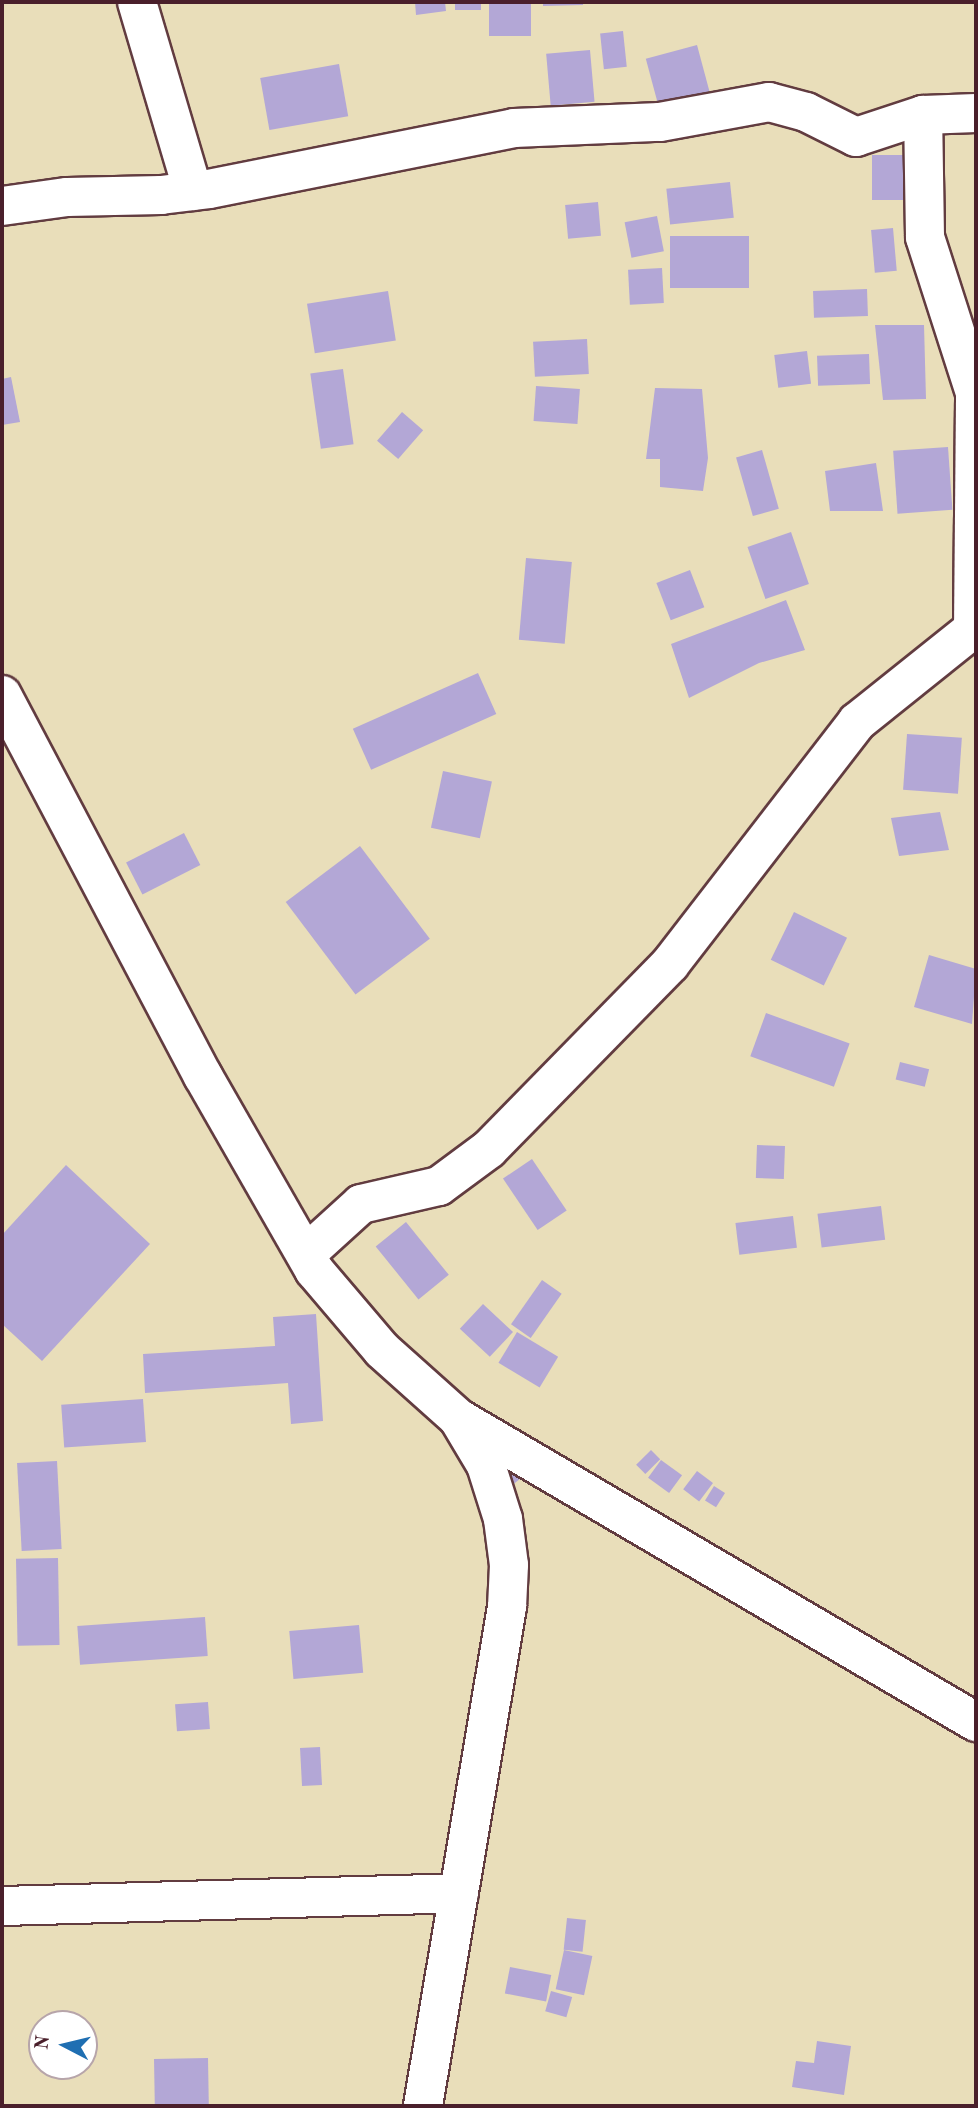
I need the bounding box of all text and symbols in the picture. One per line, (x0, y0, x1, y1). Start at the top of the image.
north arrow (28, 2010, 98, 2080)
text: N (33, 2034, 54, 2051)

